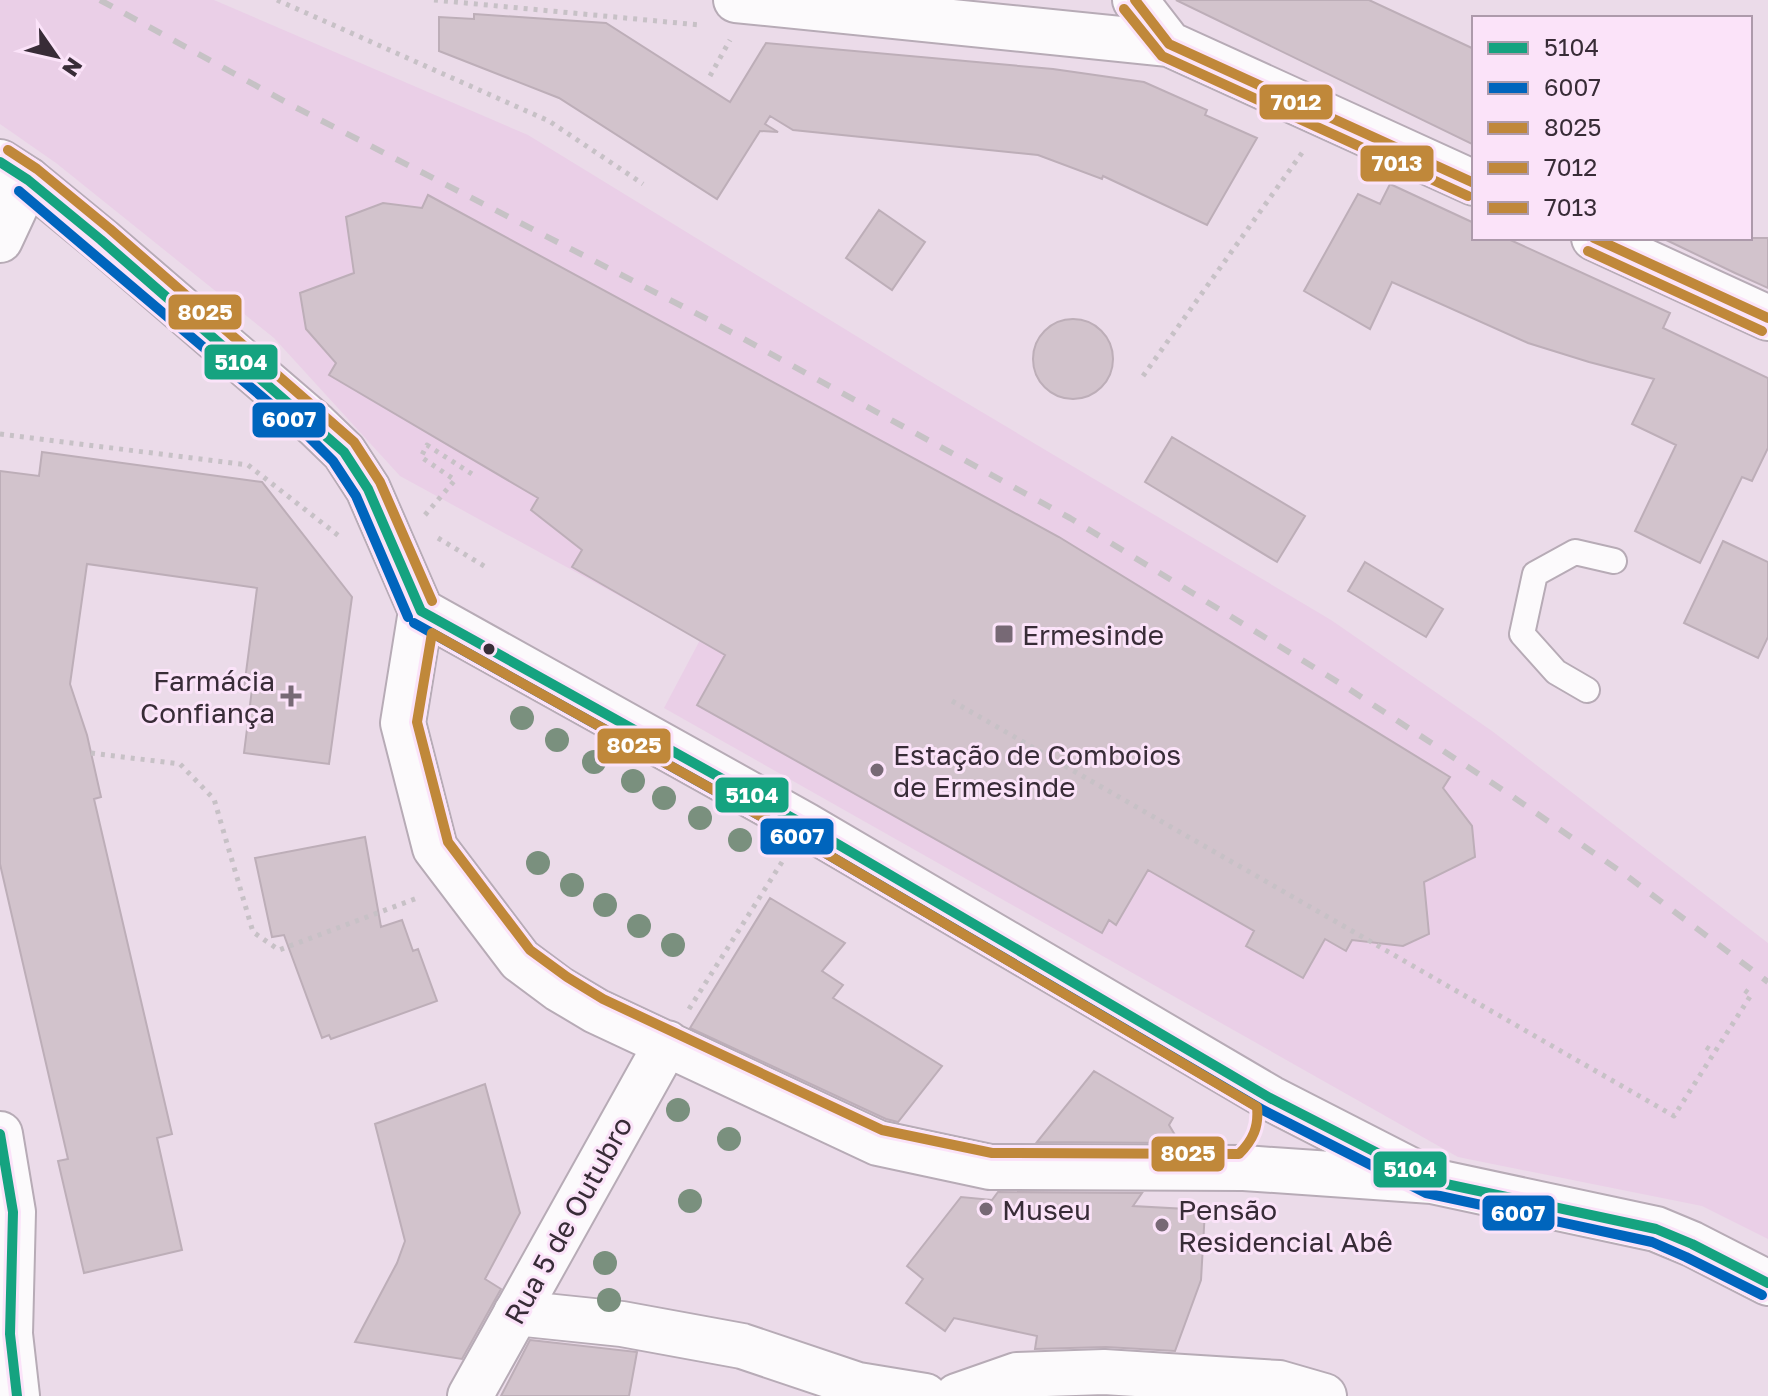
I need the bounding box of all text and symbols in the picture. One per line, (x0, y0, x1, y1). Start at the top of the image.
north arrow (16, 16, 96, 96)
legend (1472, 16, 1752, 240)
text: 5104 (1544, 32, 1599, 61)
text: N (57, 53, 89, 82)
text: 6007 (1544, 72, 1601, 101)
line badge: 7012 (1258, 83, 1334, 121)
text: 7012 (1270, 88, 1322, 115)
text: 8025 (1544, 112, 1601, 141)
line badge: 7013 (1359, 144, 1435, 183)
text: 7013 (1371, 149, 1423, 176)
text: 7012 (1544, 152, 1597, 181)
text: 7013 (1544, 192, 1597, 221)
line badge: 8025 (167, 293, 243, 331)
text: 8025 (177, 298, 233, 325)
line badge: 5104 (203, 343, 279, 381)
text: 5104 (215, 348, 267, 375)
line badge: 6007 (251, 401, 327, 439)
text: 6007 (262, 405, 316, 432)
place label: Ermesinde (1022, 618, 1164, 651)
marker: Ermesinde (993, 623, 1015, 645)
unlabelled marker (481, 641, 497, 657)
place label: Farmácia Confiança (140, 664, 275, 729)
marker: Farmácia Confiança (282, 687, 300, 705)
line badge: 8025 (596, 727, 672, 765)
text: 8025 (606, 731, 662, 758)
place label: Estação de Comboios de Ermesinde (893, 738, 1181, 803)
marker: Estação de Comboios de Ermesinde (868, 761, 886, 779)
line badge: 5104 (714, 776, 790, 814)
text: 5104 (726, 781, 778, 808)
line badge: 6007 (759, 817, 835, 856)
text: 6007 (770, 822, 824, 849)
street label: Rua 5 de Outubro (497, 1110, 639, 1330)
line badge: 8025 (1150, 1135, 1226, 1173)
text: 8025 (1160, 1139, 1216, 1166)
line badge: 5104 (1372, 1150, 1448, 1189)
text: 5104 (1384, 1155, 1436, 1182)
place label: Museu (1002, 1193, 1091, 1226)
place label: Pensão Residencial Abê (1178, 1193, 1393, 1258)
line badge: 6007 (1481, 1194, 1556, 1232)
text: 6007 (1491, 1199, 1545, 1226)
marker: Museu (977, 1200, 995, 1218)
marker: Pensão Residencial Abê (1153, 1216, 1171, 1234)

